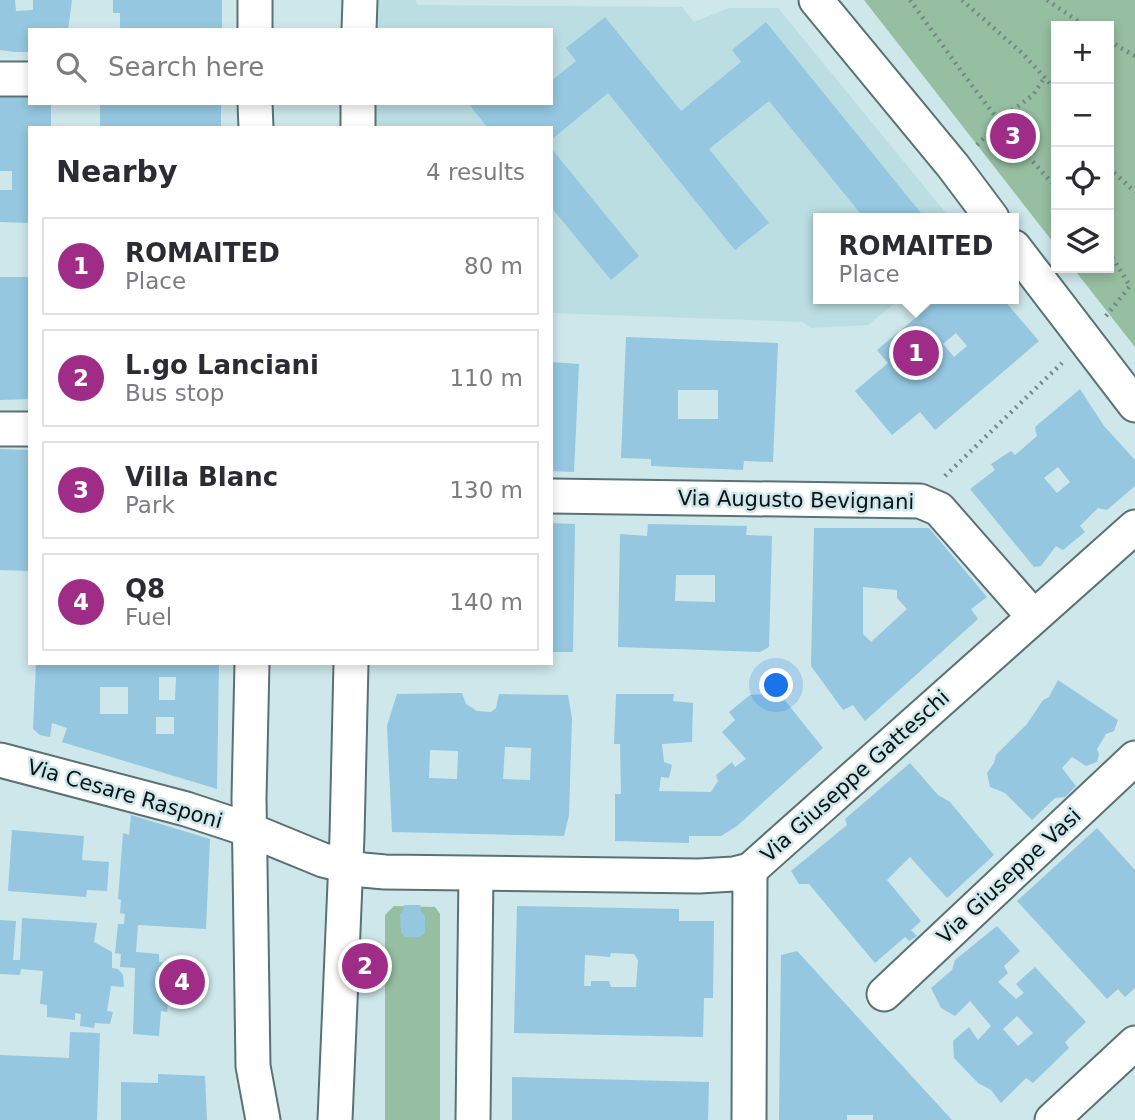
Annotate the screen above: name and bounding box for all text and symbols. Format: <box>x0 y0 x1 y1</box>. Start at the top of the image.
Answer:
map controls <box>1051 21 1114 273</box>
button: + <box>1051 21 1114 84</box>
search box <box>28 28 553 105</box>
icon: search <box>52 48 90 86</box>
text: Search here <box>108 52 264 82</box>
button: − <box>1051 84 1114 147</box>
pin: 3 <box>990 110 1036 162</box>
button: locate <box>1051 147 1114 210</box>
text: Nearby <box>56 154 178 189</box>
text: 4 results <box>426 159 525 185</box>
button: layers <box>1051 210 1114 273</box>
popup <box>813 213 1019 304</box>
text: ROMAITED <box>839 231 993 261</box>
text: ROMAITED <box>125 238 280 268</box>
text: 1 <box>73 253 89 279</box>
text: 80 m <box>464 253 523 279</box>
text: Place <box>839 261 900 287</box>
text: Place <box>125 268 186 294</box>
pin: 1 <box>893 327 939 379</box>
text: L.go Lanciani <box>125 350 319 380</box>
text: 2 <box>73 365 89 391</box>
text: 110 m <box>449 365 523 391</box>
text: Bus stop <box>125 380 224 406</box>
text: Villa Blanc <box>125 462 278 492</box>
text: 3 <box>73 477 89 503</box>
text: 130 m <box>449 477 523 503</box>
street label: Via Augusto Bevignani <box>678 486 914 514</box>
text: Park <box>125 492 175 518</box>
text: Q8 <box>125 574 165 604</box>
text: 4 <box>73 589 89 615</box>
text: 140 m <box>449 589 523 615</box>
text: Fuel <box>125 604 172 630</box>
your location <box>759 668 793 702</box>
street label: Via Giuseppe Gatteschi <box>756 685 954 867</box>
street label: Via Cesare Rasponi <box>25 755 225 833</box>
street label: Via Giuseppe Vasi <box>932 803 1086 949</box>
pin: 2 <box>342 940 388 992</box>
pin: 4 <box>159 956 205 1008</box>

